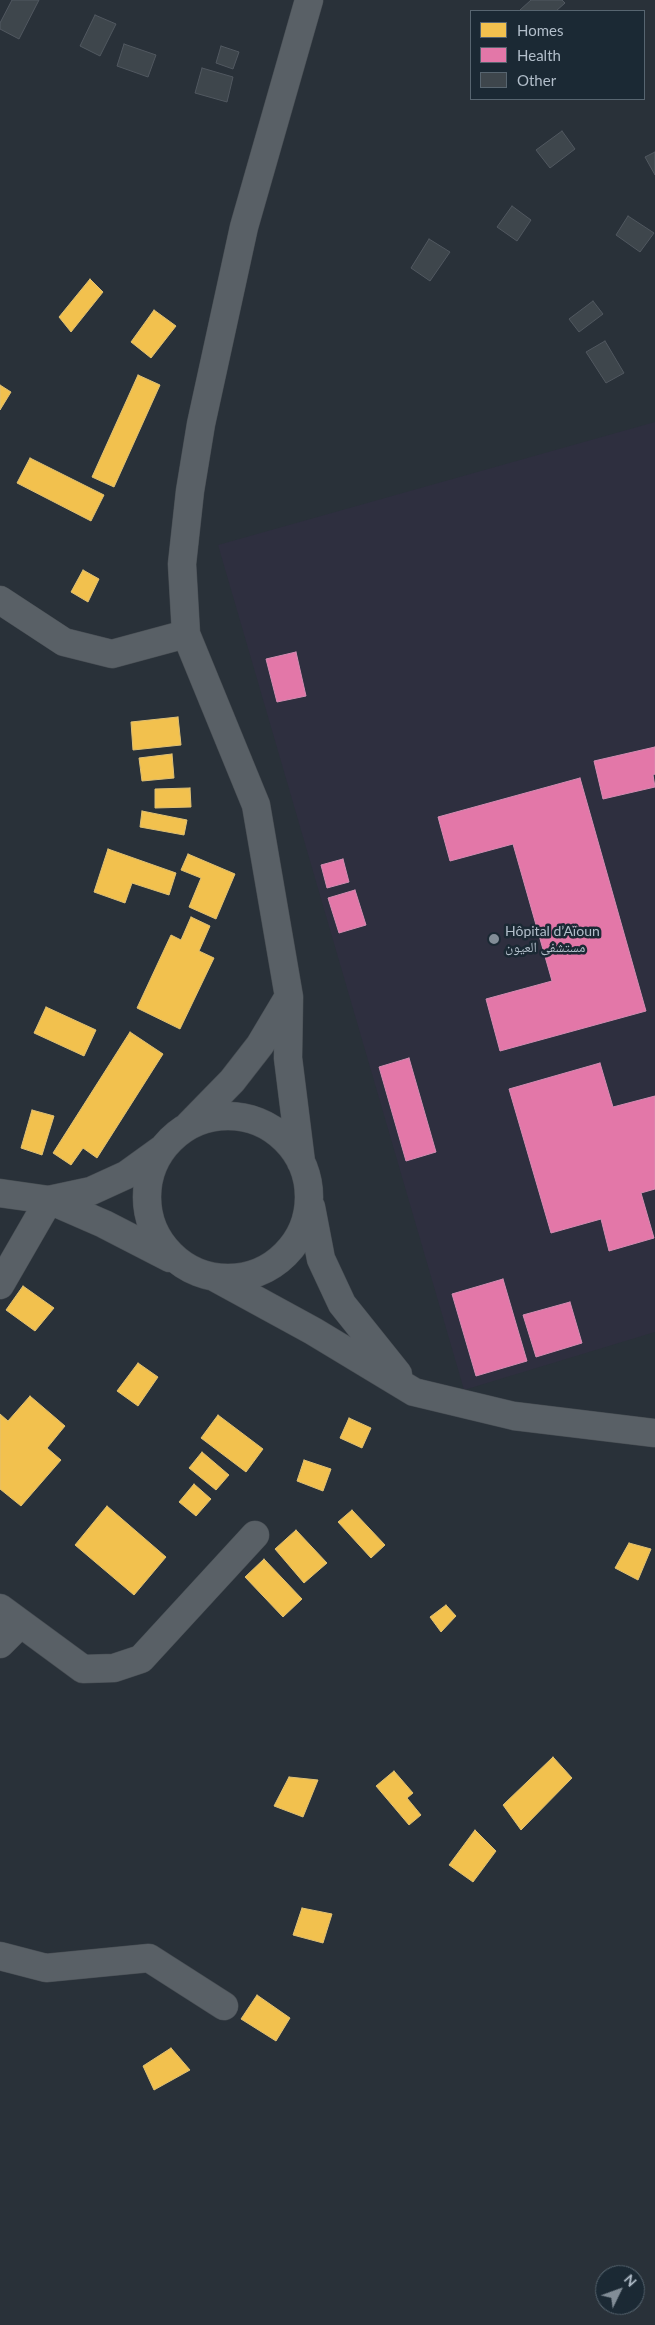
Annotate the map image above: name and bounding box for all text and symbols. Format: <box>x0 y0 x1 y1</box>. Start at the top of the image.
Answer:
legend <box>470 10 645 100</box>
text: Homes <box>517 21 563 39</box>
text: Health <box>517 46 561 64</box>
text: Other <box>517 71 556 89</box>
place label: Hôpital d’Aïoun مستشفى العيون <box>505 923 600 956</box>
marker: Hôpital d’Aïoun مستشفى العيون <box>487 932 501 946</box>
north arrow <box>595 2265 645 2315</box>
text: N <box>621 2271 641 2290</box>

